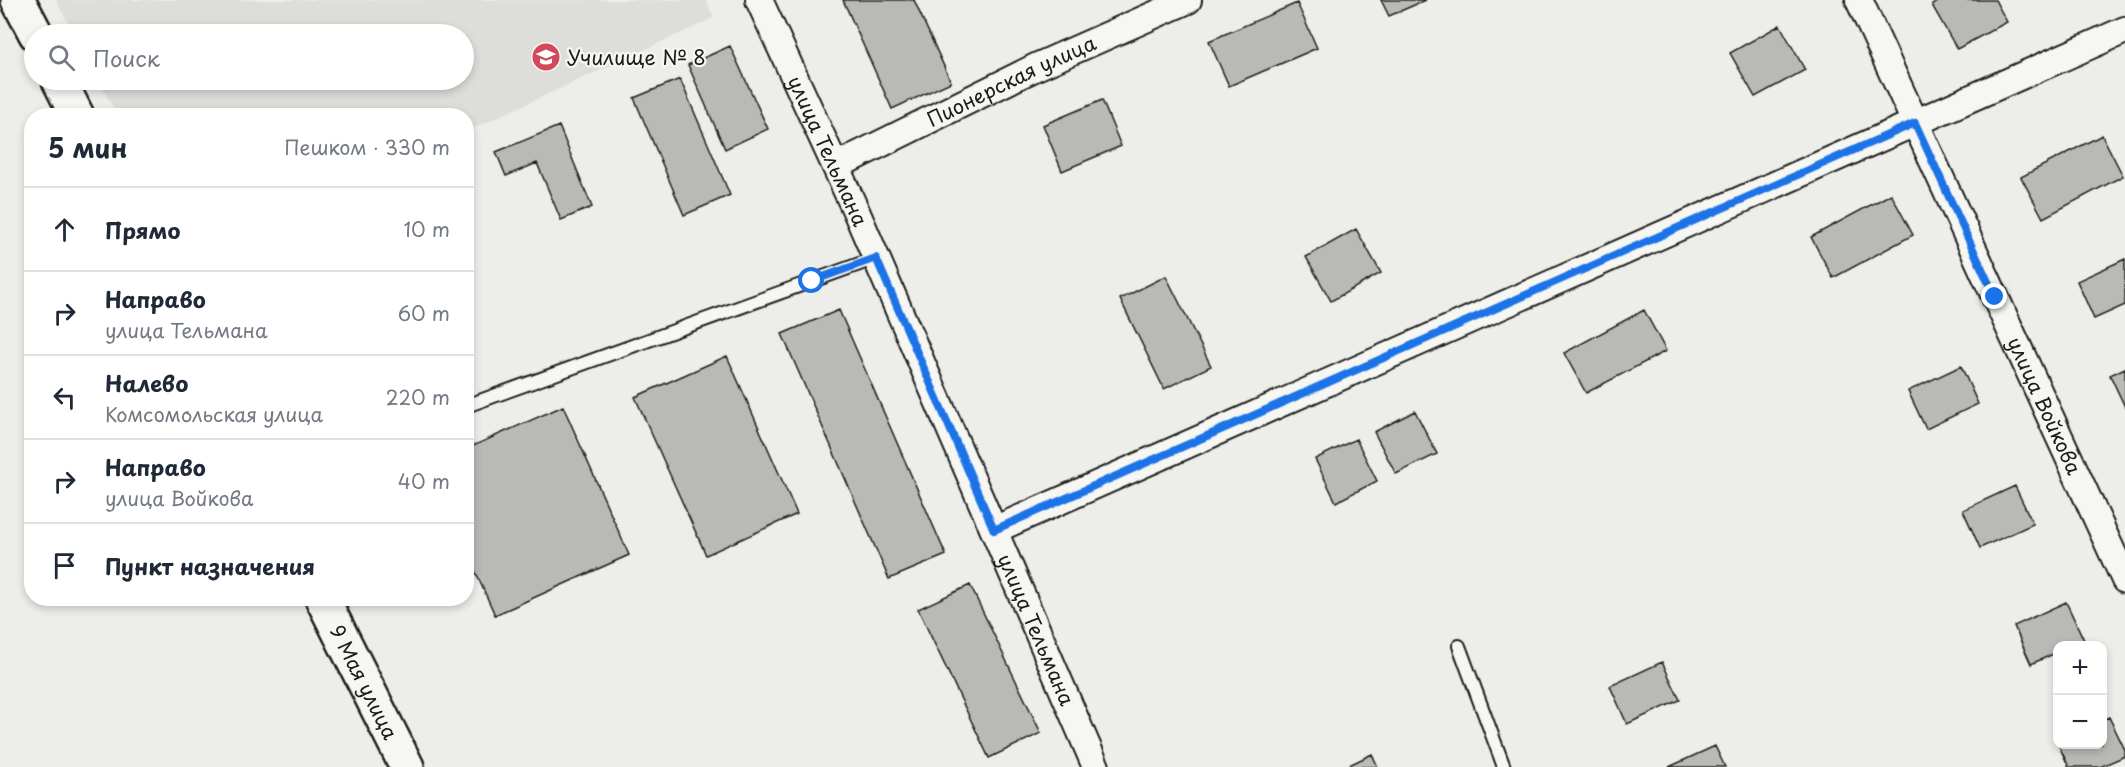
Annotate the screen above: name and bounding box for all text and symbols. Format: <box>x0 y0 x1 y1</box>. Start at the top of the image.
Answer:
search box <box>24 24 474 90</box>
street label: Пионерская улица <box>922 27 1101 134</box>
icon: search <box>45 41 78 74</box>
text: Поиск <box>93 41 160 74</box>
school or university icon: Училище № 8 <box>530 41 562 73</box>
place label: Училище № 8 <box>567 42 706 72</box>
street label: улица Тельмана <box>781 71 876 231</box>
text: 5 мин <box>48 128 127 167</box>
text: Пешком · 330 m <box>284 132 450 162</box>
icon: ahead <box>48 213 81 246</box>
text: Прямо <box>105 213 180 246</box>
text: 10 m <box>403 214 450 244</box>
route start <box>798 267 824 293</box>
text: Направо <box>105 282 206 315</box>
route end <box>1981 283 2007 309</box>
icon: right <box>48 297 81 330</box>
text: 60 m <box>398 298 450 328</box>
text: улица Тельмана <box>105 315 268 345</box>
street label: улица Войкова <box>2000 332 2090 480</box>
text: Налево <box>105 366 188 399</box>
icon: left <box>48 381 81 414</box>
text: 220 m <box>386 382 450 412</box>
text: Комсомольская улица <box>105 399 323 429</box>
text: Направо <box>105 450 206 483</box>
icon: right <box>48 465 81 498</box>
text: 40 m <box>398 466 450 496</box>
text: улица Войкова <box>105 483 253 513</box>
icon: arrive <box>48 549 81 582</box>
text: Пункт назначения <box>105 549 315 582</box>
street label: улица Тельмана <box>991 549 1083 710</box>
street label: 9 Мая улица <box>323 619 406 745</box>
map controls <box>2053 641 2107 749</box>
button: + <box>2053 641 2107 695</box>
button: − <box>2053 695 2107 749</box>

